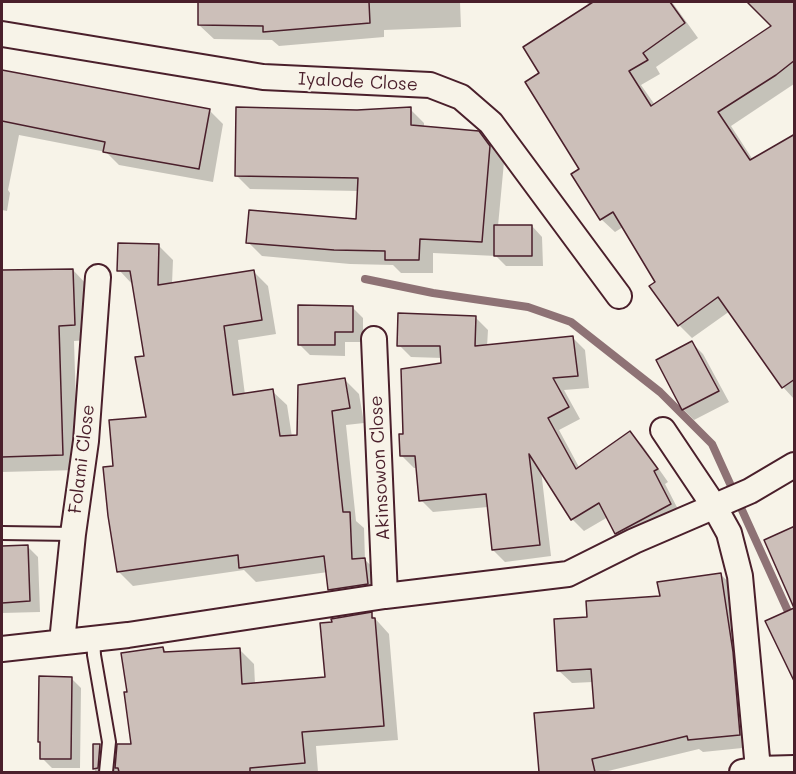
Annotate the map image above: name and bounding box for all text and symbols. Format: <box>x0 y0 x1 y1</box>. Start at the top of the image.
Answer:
street label: Iyalode Close <box>298 68 418 96</box>
street label: Akinsowon Close <box>365 395 395 541</box>
street label: Folami Close <box>65 403 99 515</box>

